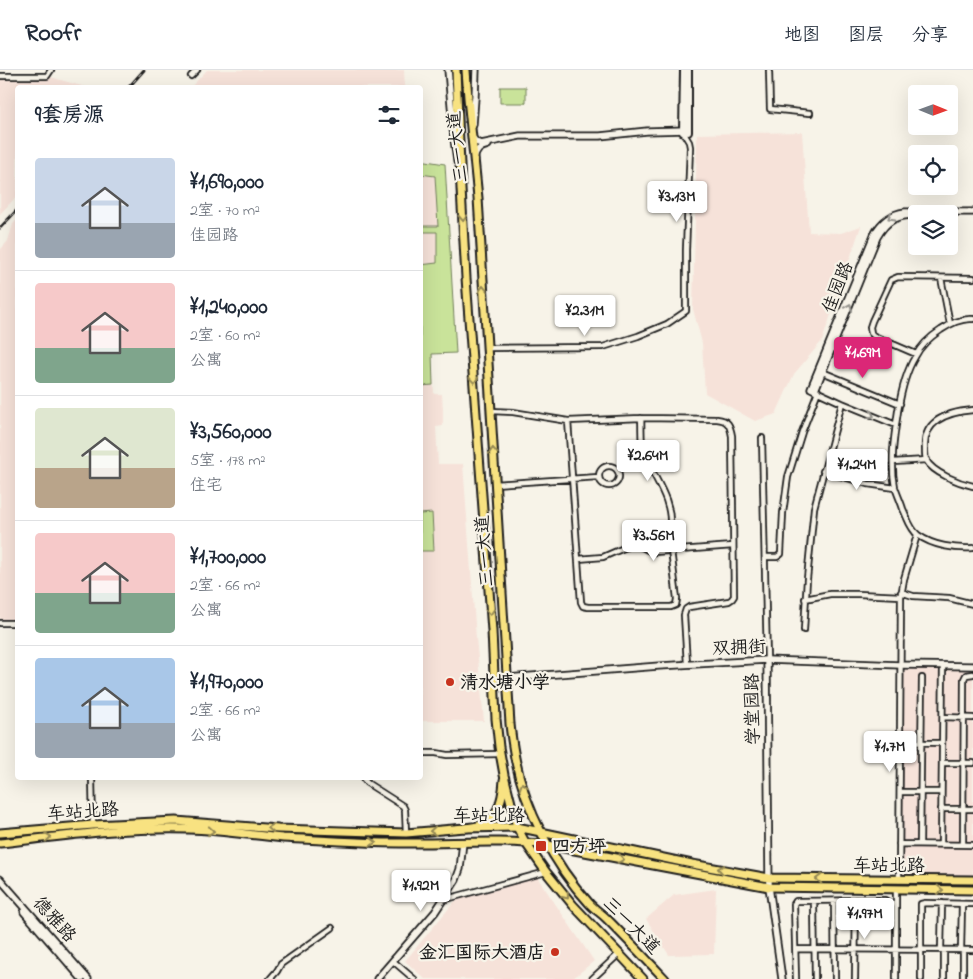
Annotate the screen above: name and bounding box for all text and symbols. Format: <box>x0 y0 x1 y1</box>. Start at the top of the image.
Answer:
text: Roofr <box>25 17 81 52</box>
text: 地图 <box>784 23 820 49</box>
text: 图层 <box>848 23 884 49</box>
text: 分享 <box>912 23 948 49</box>
north arrow <box>908 85 958 135</box>
map controls <box>908 85 958 255</box>
text: 9套房源 <box>35 101 104 131</box>
icon: filters <box>375 101 403 129</box>
street label: 三一大道 <box>442 110 476 184</box>
button: locate <box>908 145 958 195</box>
text: ¥1,690,000 <box>190 168 264 198</box>
icon: home <box>75 178 135 238</box>
pin: ¥3.13M <box>636 180 718 223</box>
text: ¥3.13M <box>658 185 696 209</box>
text: 2室 · 70 m² <box>190 199 260 223</box>
button: layers <box>908 205 958 255</box>
one-way arrow <box>887 211 896 221</box>
one-way arrow <box>457 214 468 222</box>
text: 佳园路 <box>190 224 238 248</box>
street label: 佳园路 <box>817 258 861 318</box>
one-way arrow <box>478 285 489 293</box>
text: ¥1,240,000 <box>190 293 267 323</box>
pin: ¥2.31M <box>544 294 626 337</box>
text: ¥2.31M <box>566 299 604 323</box>
icon: home <box>75 303 135 363</box>
one-way arrow <box>843 303 854 312</box>
text: 2室 · 60 m² <box>190 324 260 348</box>
pin: ¥1.69M <box>822 336 904 379</box>
text: ¥1.69M <box>845 341 881 365</box>
text: 公寓 <box>190 349 222 373</box>
one-way arrow <box>468 376 479 384</box>
one-way arrow <box>867 409 875 419</box>
text: ¥3,560,000 <box>190 418 272 448</box>
icon: home <box>75 428 135 488</box>
pin: ¥2.64M <box>607 440 689 482</box>
text: ¥2.64M <box>628 444 668 468</box>
one-way arrow <box>488 447 499 455</box>
pin: ¥1.24M <box>816 448 898 491</box>
text: 5室 · 178 m² <box>190 449 265 473</box>
text: ¥1.24M <box>838 453 876 477</box>
text: 住宅 <box>190 474 222 498</box>
street label: 三一大道 <box>471 514 501 588</box>
pin: ¥3.56M <box>613 520 695 562</box>
text: ¥3.56M <box>633 524 675 548</box>
text: ¥1,700,000 <box>190 543 266 573</box>
icon: home <box>75 553 135 613</box>
text: 2室 · 66 m² <box>190 574 261 598</box>
text: 公寓 <box>190 599 222 623</box>
one-way arrow <box>485 608 496 616</box>
street label: 双拥街 <box>712 635 767 663</box>
text: ¥1,970,000 <box>190 668 263 698</box>
place label: 清水塘小学 <box>460 671 550 697</box>
street label: 学堂园路 <box>740 673 768 745</box>
marker: 清水塘小学 <box>444 676 456 688</box>
icon: home <box>75 678 135 738</box>
text: 2室 · 66 m² <box>190 699 261 723</box>
text: 公寓 <box>190 724 222 748</box>
pin: ¥1.7M <box>855 730 925 773</box>
text: ¥1.7M <box>875 735 905 759</box>
one-way arrow <box>518 783 528 791</box>
street label: 车站北路 <box>46 798 120 828</box>
street label: 车站北路 <box>453 804 525 830</box>
one-way arrow <box>267 823 275 834</box>
one-way arrow <box>207 825 215 836</box>
one-way arrow <box>429 825 437 836</box>
one-way arrow <box>45 832 53 843</box>
place label: 四方坪 <box>552 835 607 861</box>
one-way arrow <box>369 837 377 847</box>
marker: 四方坪 <box>534 839 548 853</box>
one-way arrow <box>617 853 625 863</box>
street label: 车站北路 <box>853 854 925 880</box>
one-way arrow <box>717 865 726 875</box>
pin: ¥1.92M <box>380 870 462 912</box>
text: ¥1.92M <box>402 874 440 898</box>
one-way arrow <box>815 874 823 884</box>
one-way arrow <box>937 885 945 895</box>
one-way arrow <box>560 891 569 900</box>
street label: 德雅路 <box>26 892 81 949</box>
street label: 三一大道 <box>596 892 665 961</box>
pin: ¥1.97M <box>824 898 906 940</box>
text: ¥1.97M <box>847 902 883 926</box>
place label: 金汇国际大酒店 <box>419 941 545 967</box>
marker: 金汇国际大酒店 <box>549 946 561 958</box>

